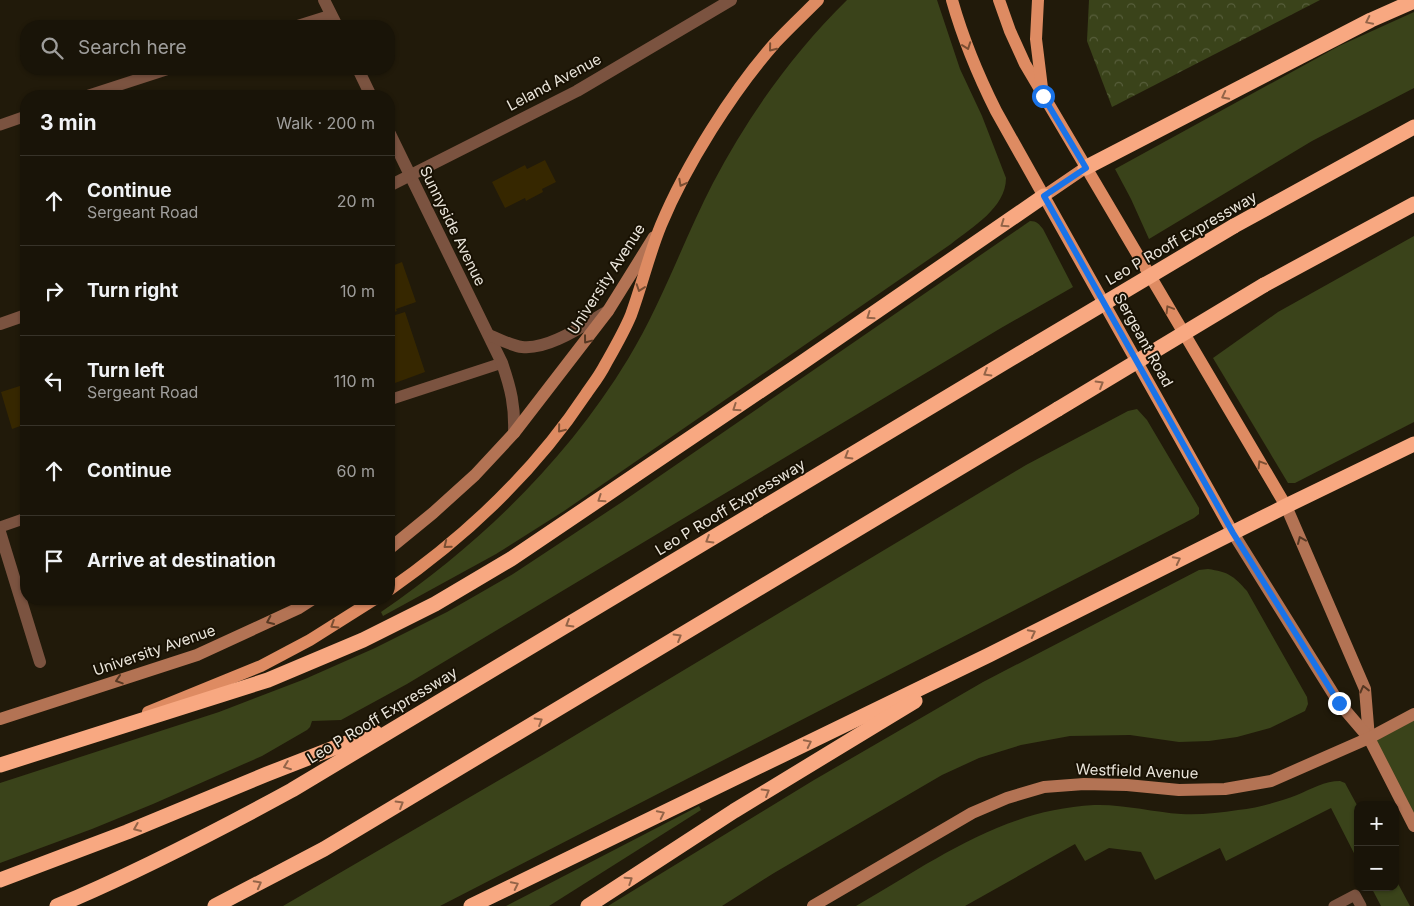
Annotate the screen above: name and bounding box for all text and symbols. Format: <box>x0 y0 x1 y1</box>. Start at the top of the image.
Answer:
one-way arrow <box>1366 15 1375 25</box>
search box <box>20 20 395 75</box>
icon: search <box>38 34 66 62</box>
text: Search here <box>78 36 187 59</box>
one-way arrow <box>769 42 777 51</box>
one-way arrow <box>961 42 971 50</box>
street label: Leland Avenue <box>504 49 604 115</box>
route start <box>1032 85 1055 108</box>
one-way arrow <box>1221 90 1230 100</box>
text: 3 min <box>40 110 96 135</box>
text: Walk · 200 m <box>276 113 375 133</box>
street label: Sunnyside Avenue <box>416 163 490 289</box>
one-way arrow <box>678 178 688 187</box>
text: Continue <box>87 179 172 202</box>
icon: ahead <box>40 187 68 215</box>
street label: Leo P Rooff Expressway <box>1102 187 1261 289</box>
text: 20 m <box>337 191 375 211</box>
text: Sergeant Road <box>87 202 198 222</box>
one-way arrow <box>1000 218 1009 227</box>
street label: University Avenue <box>563 220 649 338</box>
icon: right <box>40 277 68 305</box>
text: Turn right <box>87 279 178 302</box>
text: 10 m <box>340 281 375 301</box>
one-way arrow <box>635 283 645 292</box>
street label: Sergeant Road <box>1110 290 1178 390</box>
one-way arrow <box>1166 306 1176 315</box>
one-way arrow <box>866 310 876 319</box>
one-way arrow <box>584 334 592 343</box>
text: Turn left <box>87 359 165 382</box>
one-way arrow <box>984 366 993 376</box>
icon: left <box>40 367 68 395</box>
text: 110 m <box>333 371 375 391</box>
one-way arrow <box>1094 381 1103 391</box>
text: Sergeant Road <box>87 382 198 402</box>
one-way arrow <box>732 402 742 411</box>
one-way arrow <box>558 423 566 432</box>
one-way arrow <box>845 450 854 460</box>
street label: Leo P Rooff Expressway <box>652 454 809 559</box>
icon: ahead <box>40 457 68 485</box>
text: Continue <box>87 459 172 482</box>
text: 60 m <box>336 461 375 481</box>
one-way arrow <box>1258 461 1268 470</box>
one-way arrow <box>597 493 607 502</box>
one-way arrow <box>705 534 714 544</box>
one-way arrow <box>1296 536 1307 545</box>
one-way arrow <box>444 539 453 547</box>
icon: arrive <box>40 547 68 575</box>
text: Arrive at destination <box>87 549 276 572</box>
one-way arrow <box>1172 557 1181 567</box>
one-way arrow <box>266 615 275 626</box>
one-way arrow <box>566 617 575 627</box>
one-way arrow <box>331 619 340 629</box>
street label: University Avenue <box>90 620 218 680</box>
one-way arrow <box>1027 629 1036 639</box>
one-way arrow <box>673 633 682 643</box>
street label: Leo P Rooff Expressway <box>304 662 461 767</box>
one-way arrow <box>115 674 124 684</box>
one-way arrow <box>1359 685 1370 694</box>
route end <box>1328 692 1351 715</box>
one-way arrow <box>534 717 543 727</box>
one-way arrow <box>802 739 811 749</box>
street label: Westfield Avenue <box>1075 759 1199 783</box>
one-way arrow <box>283 760 291 770</box>
one-way arrow <box>760 789 769 799</box>
one-way arrow <box>394 800 403 810</box>
map controls <box>1354 801 1399 891</box>
button: + <box>1354 801 1399 846</box>
one-way arrow <box>656 810 665 820</box>
one-way arrow <box>133 822 142 833</box>
button: − <box>1354 846 1399 891</box>
one-way arrow <box>623 876 632 886</box>
one-way arrow <box>253 880 262 890</box>
one-way arrow <box>510 881 519 891</box>

